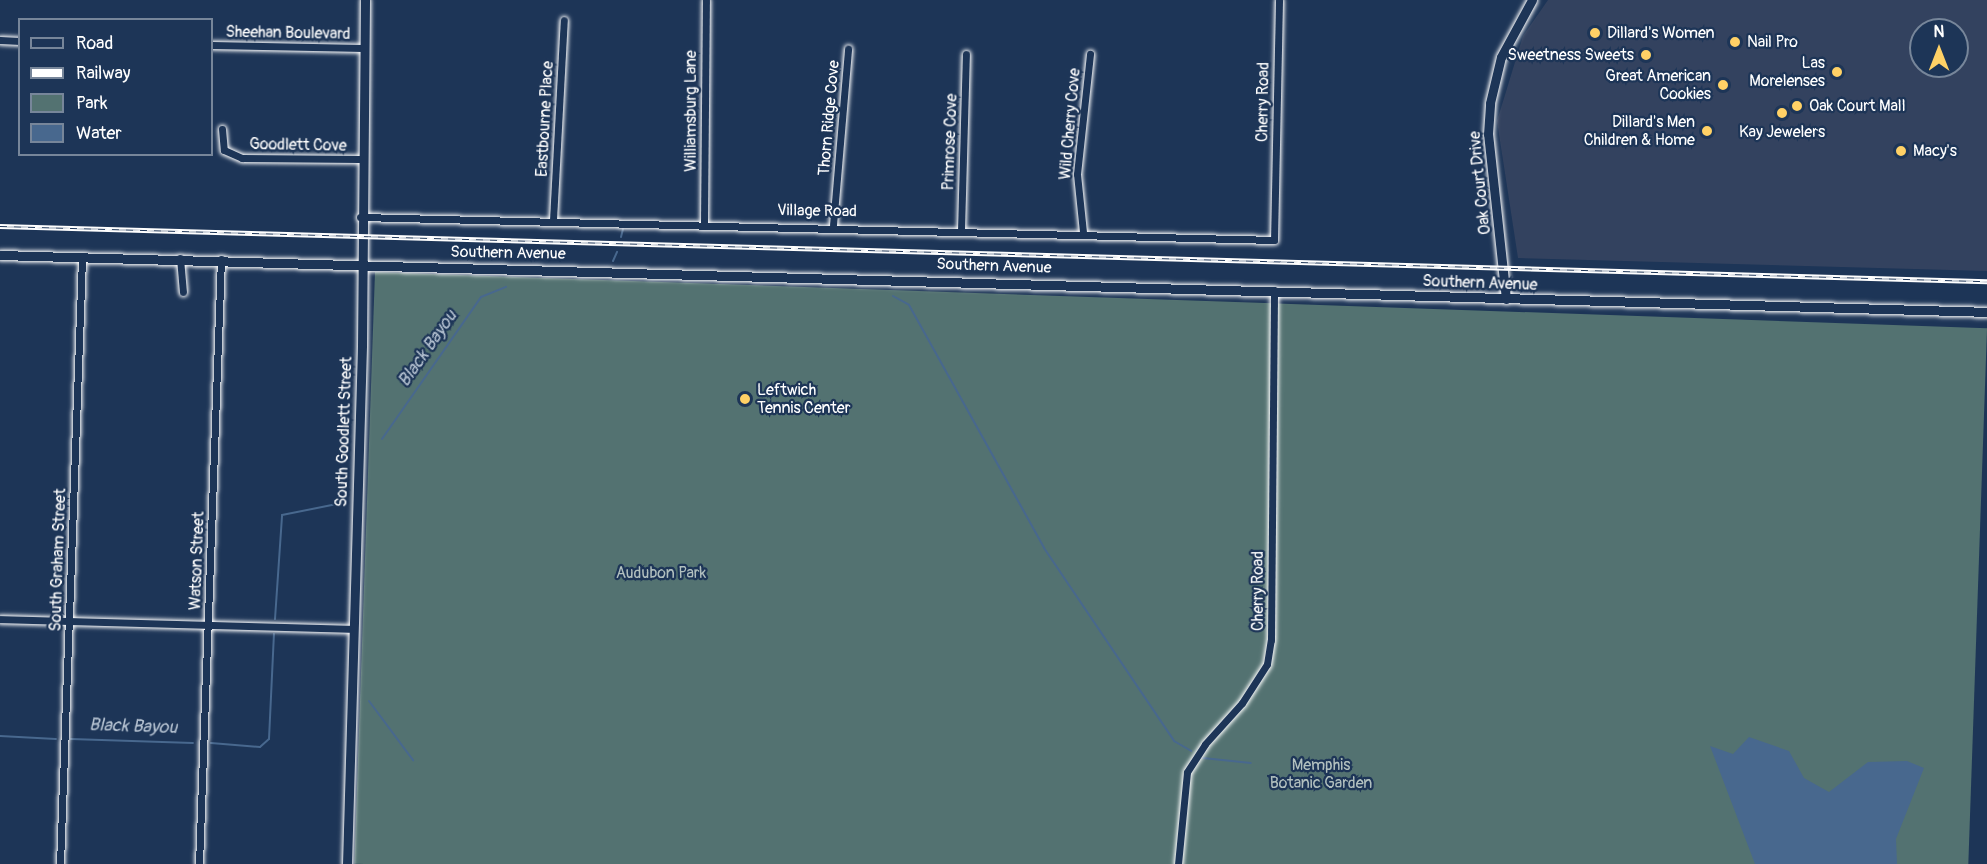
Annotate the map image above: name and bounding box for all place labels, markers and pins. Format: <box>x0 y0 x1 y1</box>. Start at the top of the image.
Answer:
place label: Dillard's Women <box>1607 23 1715 43</box>
marker: Dillard's Women <box>1588 26 1602 40</box>
place label: Nail Pro <box>1747 32 1798 52</box>
marker: Nail Pro <box>1728 35 1742 49</box>
place label: Sweetness Sweets <box>1507 45 1634 65</box>
marker: Sweetness Sweets <box>1639 48 1653 62</box>
place label: Las Morelenses <box>1749 53 1825 91</box>
marker: Las Morelenses <box>1830 65 1844 79</box>
place label: Great American Cookies <box>1605 66 1711 104</box>
marker: Great American Cookies <box>1716 78 1730 92</box>
place label: Oak Court Mall <box>1809 96 1905 116</box>
marker: Oak Court Mall <box>1790 99 1804 113</box>
marker: Kay Jewelers <box>1775 106 1789 120</box>
place label: Dillard's Men Children & Home <box>1584 112 1695 150</box>
place label: Kay Jewelers <box>1739 122 1825 142</box>
marker: Dillard's Men Children & Home <box>1700 124 1714 138</box>
place label: Macy's <box>1913 141 1957 161</box>
marker: Macy's <box>1894 144 1908 158</box>
place label: Leftwich Tennis Center <box>757 380 850 418</box>
marker: Leftwich Tennis Center <box>738 392 752 406</box>

